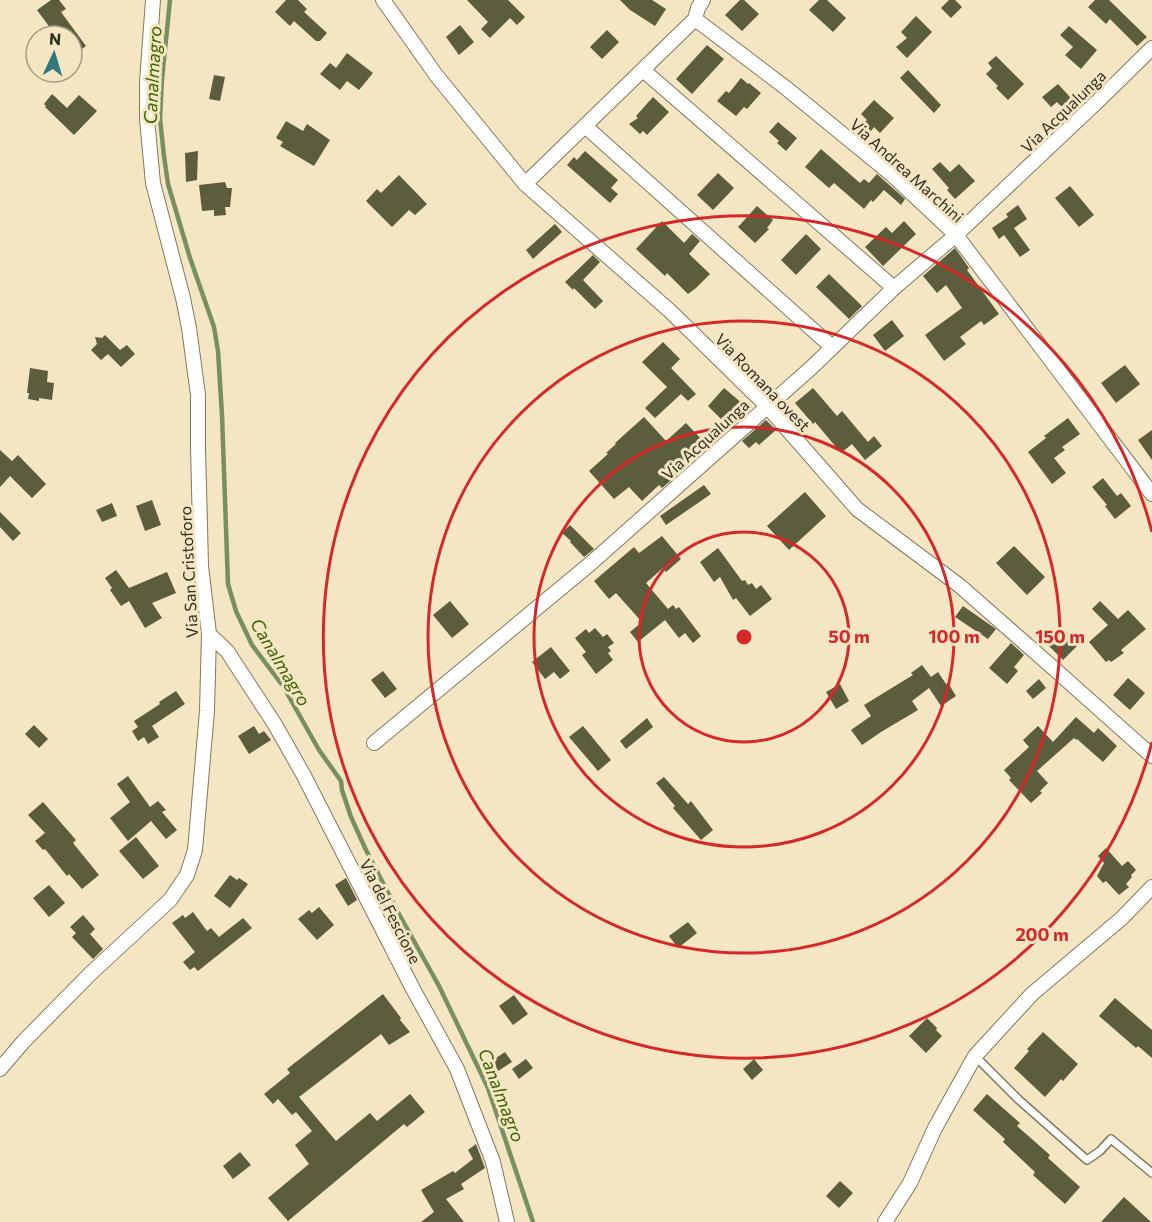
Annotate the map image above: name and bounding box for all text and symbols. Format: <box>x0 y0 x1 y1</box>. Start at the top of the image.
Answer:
north arrow <box>24 24 84 84</box>
water label: Canalmagro <box>138 25 166 125</box>
text: N <box>48 29 62 48</box>
street label: Via Acqualunga <box>1017 66 1109 156</box>
street label: Via Andrea Marchini <box>846 114 968 226</box>
street label: Via Romana ovest <box>711 329 815 435</box>
street label: Via Acqualunga <box>657 395 753 483</box>
street label: Via San Cristoforo <box>175 505 201 639</box>
water label: Canalmagro <box>246 614 316 710</box>
text: 50 m <box>828 625 870 647</box>
text: 100 m <box>928 625 980 647</box>
text: 150 m <box>1035 625 1085 647</box>
centre of rings <box>734 627 754 647</box>
street label: Via del Fescione <box>356 855 426 967</box>
text: 200 m <box>1015 923 1069 945</box>
water label: Canalmagro <box>474 1045 530 1145</box>

